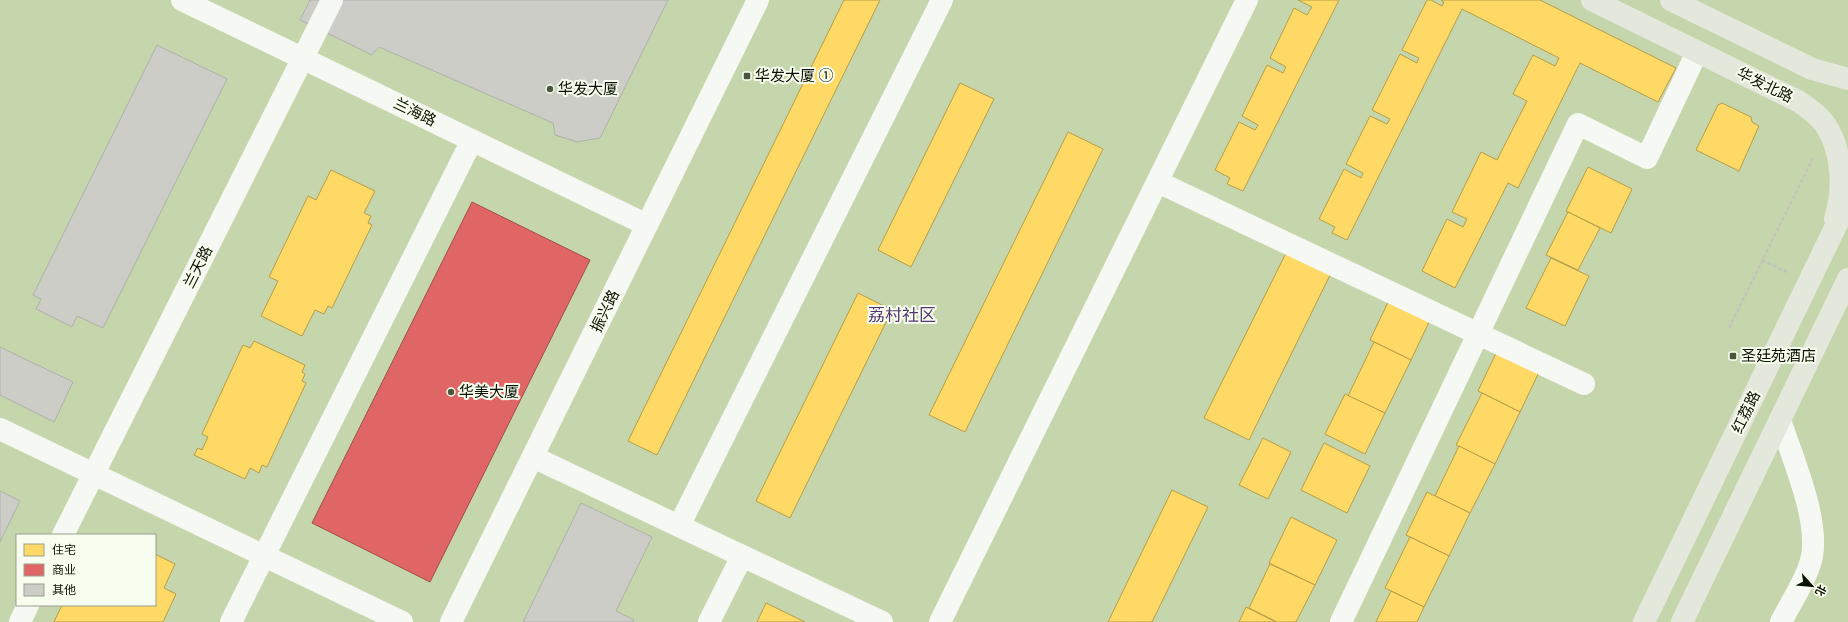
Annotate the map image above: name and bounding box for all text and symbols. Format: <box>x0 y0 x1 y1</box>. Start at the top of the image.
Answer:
street label: 华发北路 <box>1734 64 1796 106</box>
place label: 华发大厦 ① <box>755 67 833 85</box>
marker: 华发大厦 ① <box>742 71 752 81</box>
place label: 华发大厦 <box>558 80 618 98</box>
marker: 华发大厦 <box>545 84 555 94</box>
street label: 兰海路 <box>391 94 439 130</box>
street label: 兰天路 <box>180 243 216 291</box>
street label: 振兴路 <box>587 287 623 335</box>
district label: 荔村社区 <box>868 305 936 325</box>
place label: 圣廷苑酒店 <box>1741 347 1816 365</box>
marker: 圣廷苑酒店 <box>1728 351 1738 361</box>
place label: 华美大厦 <box>459 383 519 401</box>
marker: 华美大厦 <box>446 387 456 397</box>
street label: 红荔路 <box>1728 388 1764 436</box>
legend <box>16 534 156 606</box>
text: 住宅 <box>52 543 76 557</box>
text: 商业 <box>52 563 76 577</box>
north arrow <box>1792 566 1832 606</box>
text: 北 <box>1812 582 1829 598</box>
text: 其他 <box>52 583 76 597</box>

